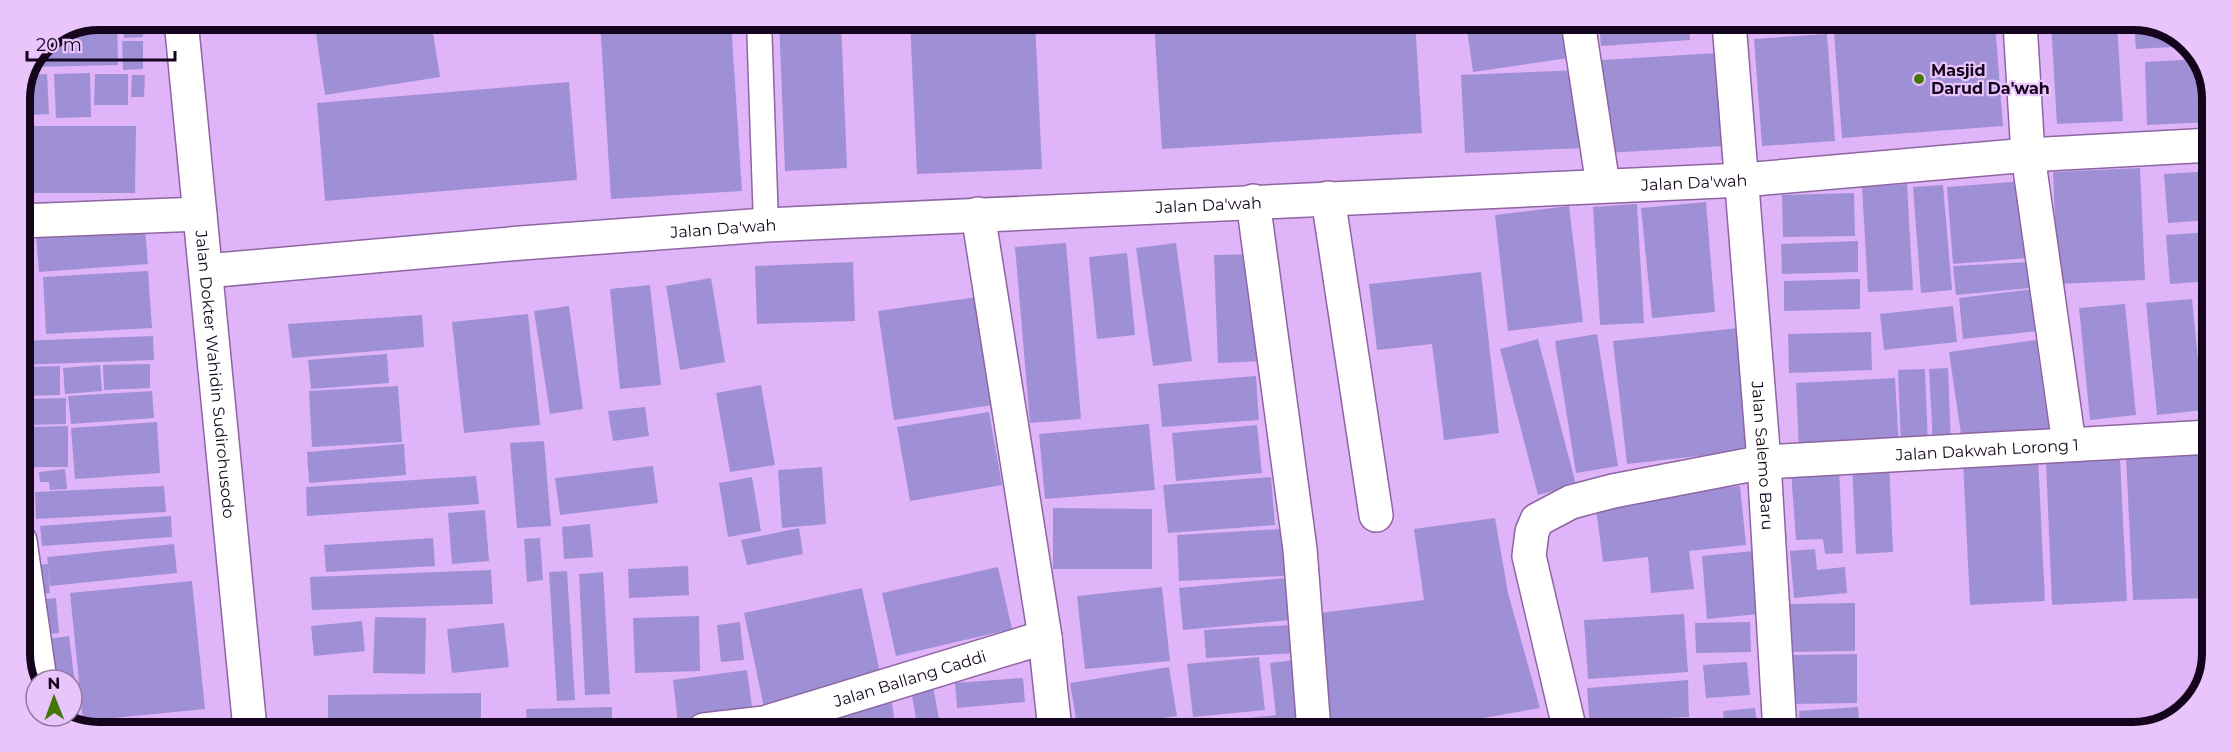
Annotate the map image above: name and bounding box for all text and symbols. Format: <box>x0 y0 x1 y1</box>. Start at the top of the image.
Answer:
scale bar <box>27 24 176 62</box>
text: 20 m <box>36 34 82 56</box>
place label: Masjid Darud Da'wah <box>1931 61 2050 98</box>
marker: Masjid Darud Da'wah <box>1912 72 1926 86</box>
street label: Jalan Da'wah <box>1640 171 1748 195</box>
street label: Jalan Da'wah <box>1154 193 1262 217</box>
street label: Jalan Da'wah <box>669 216 777 242</box>
street label: Jalan Dokter Wahidin Sudirohusodo <box>191 228 238 519</box>
street label: Jalan Salemo Baru <box>1748 379 1777 531</box>
street label: Jalan Dakwah Lorong 1 <box>1894 435 2079 465</box>
street label: Jalan Ballang Caddi <box>830 647 989 711</box>
north arrow <box>24 668 84 728</box>
text: N <box>47 674 60 693</box>

